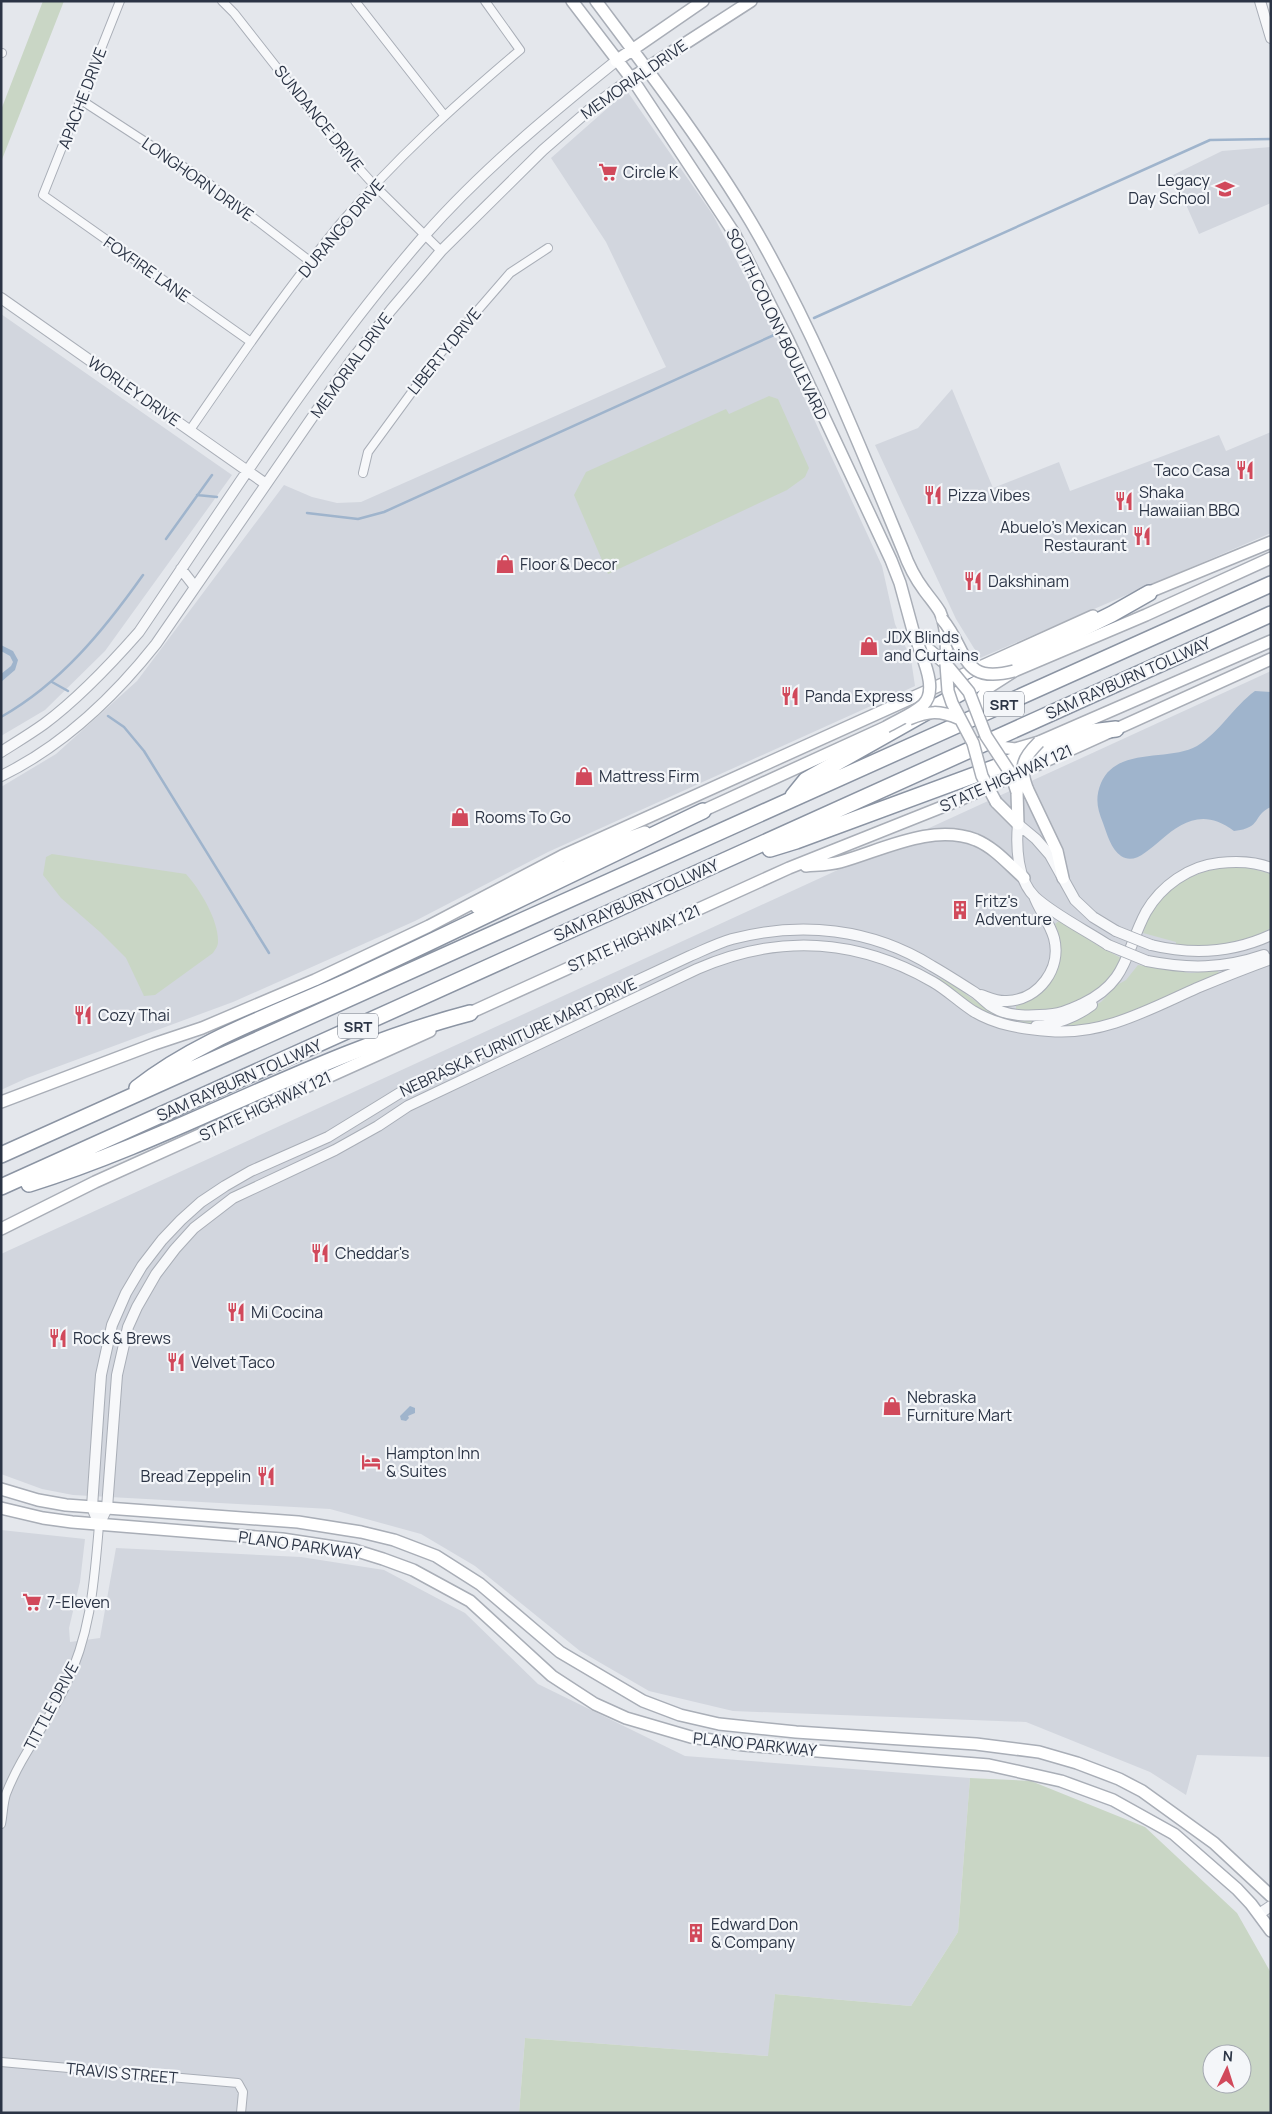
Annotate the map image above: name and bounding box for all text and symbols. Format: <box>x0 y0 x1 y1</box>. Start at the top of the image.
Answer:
street label: MEMORIAL DRIVE <box>576 34 692 124</box>
street label: APACHE DRIVE <box>53 44 111 152</box>
street label: SUNDANCE DRIVE <box>269 60 369 176</box>
street label: LONGHORN DRIVE <box>138 132 258 226</box>
supermarket icon: Circle K <box>597 161 619 183</box>
place label: Circle K <box>623 161 679 183</box>
place label: Legacy Day School <box>1128 169 1211 209</box>
street label: DURANGO DRIVE <box>293 174 389 282</box>
school or university icon: Legacy Day School <box>1214 178 1236 200</box>
street label: SOUTH COLONY BOULEVARD <box>721 225 833 424</box>
street label: FOXFIRE LANE <box>99 231 195 307</box>
street label: LIBERTY DRIVE <box>402 303 486 399</box>
street label: MEMORIAL DRIVE <box>305 308 397 422</box>
street label: WORLEY DRIVE <box>83 351 185 431</box>
place label: Taco Casa <box>1154 459 1230 481</box>
restaurant icon: Taco Casa <box>1234 459 1256 481</box>
place label: Shaka Hawaiian BBQ <box>1139 481 1240 521</box>
restaurant icon: Pizza Vibes <box>922 484 944 506</box>
place label: Pizza Vibes <box>948 484 1030 506</box>
restaurant icon: Shaka Hawaiian BBQ <box>1113 490 1135 512</box>
place label: Abuelo's Mexican Restaurant <box>1000 516 1127 556</box>
restaurant icon: Abuelo's Mexican Restaurant <box>1131 525 1153 547</box>
shop icon: Floor & Decor <box>494 553 516 575</box>
place label: Floor & Decor <box>520 553 617 575</box>
restaurant icon: Dakshinam <box>962 570 984 592</box>
place label: Dakshinam <box>988 570 1069 592</box>
place label: JDX Blinds and Curtains <box>884 626 979 666</box>
street label: SAM RAYBURN TOLLWAY <box>1042 632 1214 724</box>
shop icon: JDX Blinds and Curtains <box>858 635 880 657</box>
restaurant icon: Panda Express <box>779 685 801 707</box>
place label: Panda Express <box>805 685 913 707</box>
road number: SRT <box>984 692 1024 716</box>
street label: STATE HIGHWAY 121 <box>936 739 1076 817</box>
shop icon: Mattress Firm <box>573 765 595 787</box>
place label: Mattress Firm <box>599 765 699 787</box>
shop icon: Rooms To Go <box>449 806 471 828</box>
place label: Rooms To Go <box>475 806 571 828</box>
street label: SAM RAYBURN TOLLWAY <box>550 854 722 946</box>
place label: Fritz's Adventure <box>975 890 1052 930</box>
street label: STATE HIGHWAY 121 <box>564 899 704 977</box>
building icon: Fritz's Adventure <box>949 899 971 921</box>
street label: NEBRASKA FURNITURE MART DRIVE <box>396 972 640 1102</box>
restaurant icon: Cozy Thai <box>72 1004 94 1026</box>
place label: Cozy Thai <box>98 1004 170 1026</box>
road number: SRT <box>338 1014 378 1038</box>
street label: SAM RAYBURN TOLLWAY <box>153 1034 325 1126</box>
street label: STATE HIGHWAY 121 <box>195 1066 335 1146</box>
restaurant icon: Cheddar's <box>309 1242 331 1264</box>
place label: Cheddar's <box>335 1242 409 1264</box>
restaurant icon: Mi Cocina <box>225 1301 247 1323</box>
place label: Mi Cocina <box>251 1301 323 1323</box>
restaurant icon: Rock & Brews <box>47 1327 69 1349</box>
place label: Rock & Brews <box>73 1327 171 1349</box>
restaurant icon: Velvet Taco <box>165 1351 187 1373</box>
place label: Velvet Taco <box>191 1351 275 1373</box>
place label: Nebraska Furniture Mart <box>907 1386 1012 1426</box>
shop icon: Nebraska Furniture Mart <box>881 1395 903 1417</box>
place label: Hampton Inn & Suites <box>386 1442 480 1482</box>
hotel icon: Hampton Inn & Suites <box>360 1451 382 1473</box>
place label: Bread Zeppelin <box>141 1465 251 1487</box>
restaurant icon: Bread Zeppelin <box>255 1465 277 1487</box>
street label: PLANO PARKWAY <box>237 1525 363 1565</box>
supermarket icon: 7-Eleven <box>21 1591 43 1613</box>
place label: 7-Eleven <box>47 1591 110 1613</box>
street label: TITTLE DRIVE <box>18 1658 84 1754</box>
street label: PLANO PARKWAY <box>692 1727 818 1761</box>
place label: Edward Don & Company <box>711 1913 798 1953</box>
building icon: Edward Don & Company <box>685 1922 707 1944</box>
north arrow <box>1202 2044 1252 2094</box>
text: N <box>1222 2046 1234 2065</box>
street label: TRAVIS STREET <box>65 2057 179 2089</box>

